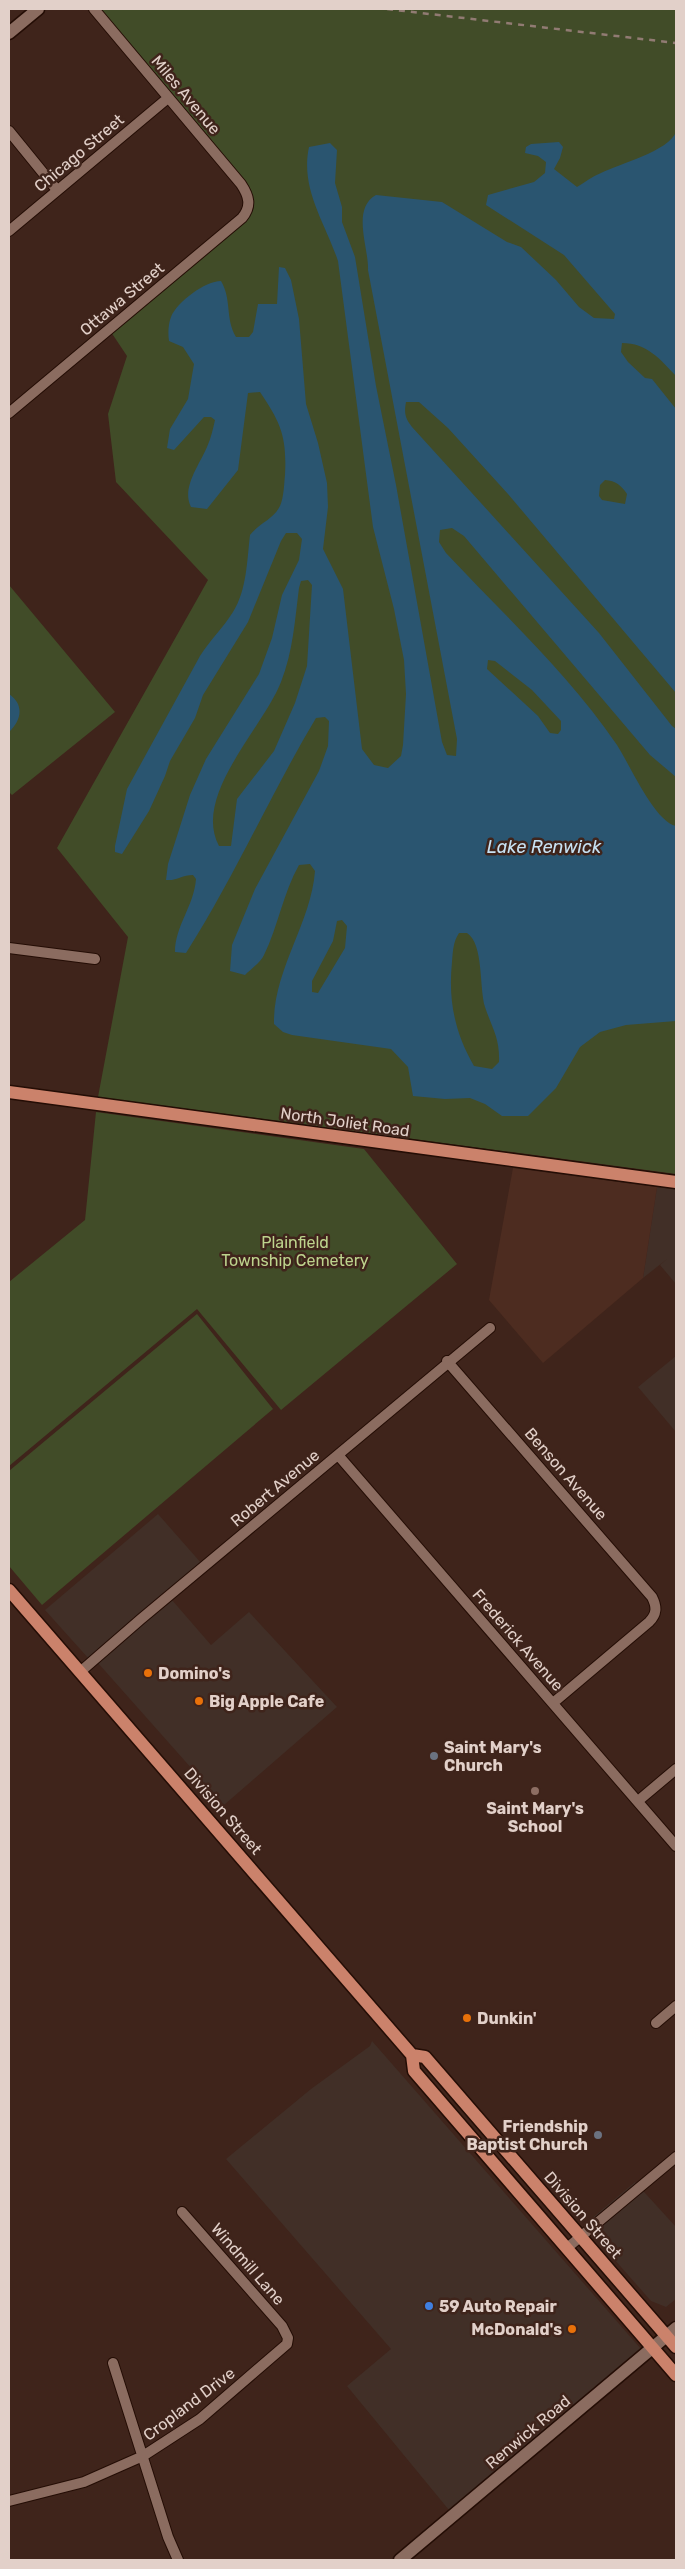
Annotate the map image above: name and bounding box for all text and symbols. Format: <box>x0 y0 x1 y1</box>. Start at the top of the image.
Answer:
street label: Miles Avenue <box>148 52 225 138</box>
street label: Chicago Street <box>30 110 128 196</box>
street label: Ottawa Street <box>76 258 168 340</box>
water label: Lake Renwick <box>487 836 602 858</box>
street label: North Joliet Road <box>279 1104 411 1140</box>
park label: Plainfield Township Cemetery <box>221 1233 369 1270</box>
street label: Benson Avenue <box>521 1424 611 1524</box>
street label: Robert Avenue <box>227 1445 323 1531</box>
street label: Frederick Avenue <box>469 1585 567 1695</box>
place label: Domino's <box>158 1664 231 1683</box>
marker: Domino's <box>142 1667 154 1679</box>
place label: Big Apple Cafe <box>209 1692 324 1711</box>
marker: Big Apple Cafe <box>193 1695 205 1707</box>
place label: Saint Mary's Church <box>444 1738 542 1775</box>
marker: Saint Mary's Church <box>428 1750 440 1762</box>
street label: Division Street <box>180 1764 266 1858</box>
marker: Saint Mary's School <box>529 1785 541 1797</box>
place label: Saint Mary's School <box>486 1799 584 1836</box>
place label: Dunkin' <box>477 2009 537 2028</box>
marker: Dunkin' <box>461 2012 473 2024</box>
place label: Friendship Baptist Church <box>467 2117 588 2154</box>
marker: Friendship Baptist Church <box>592 2129 604 2141</box>
street label: Division Street <box>540 2168 626 2262</box>
street label: Windmill Lane <box>207 2219 289 2309</box>
place label: 59 Auto Repair <box>439 2297 557 2316</box>
marker: 59 Auto Repair <box>423 2300 435 2312</box>
place label: McDonald's <box>471 2320 562 2339</box>
marker: McDonald's <box>566 2323 578 2335</box>
street label: Cropland Drive <box>139 2363 239 2445</box>
street label: Renwick Road <box>482 2391 574 2473</box>

